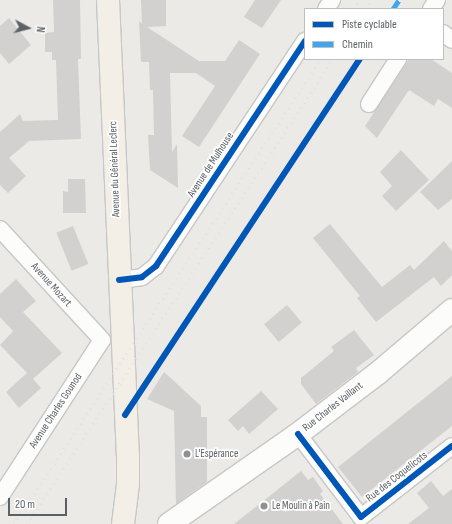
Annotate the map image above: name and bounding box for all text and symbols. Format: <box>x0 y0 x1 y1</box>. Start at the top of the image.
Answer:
north arrow <box>8 8 48 48</box>
legend <box>304 8 444 60</box>
text: Piste cyclable <box>342 17 397 32</box>
text: N <box>34 26 47 33</box>
text: Chemin <box>342 37 373 52</box>
street label: Avenue du Général Leclerc <box>107 121 123 217</box>
street label: Avenue de Mulhouse <box>185 130 237 200</box>
street label: Avenue Mozart <box>28 260 74 310</box>
street label: Avenue Charles Gounod <box>27 371 85 451</box>
street label: Rue Charles Vaillant <box>300 379 366 435</box>
place label: L'Espérance <box>195 447 238 461</box>
marker: L'Espérance <box>182 449 192 459</box>
street label: Rue des Coquelicots <box>364 449 430 505</box>
scale bar <box>10 490 69 516</box>
text: 20 m <box>15 497 35 512</box>
place label: Le Moulin à Pain <box>272 499 330 513</box>
marker: Le Moulin à Pain <box>259 501 269 511</box>

